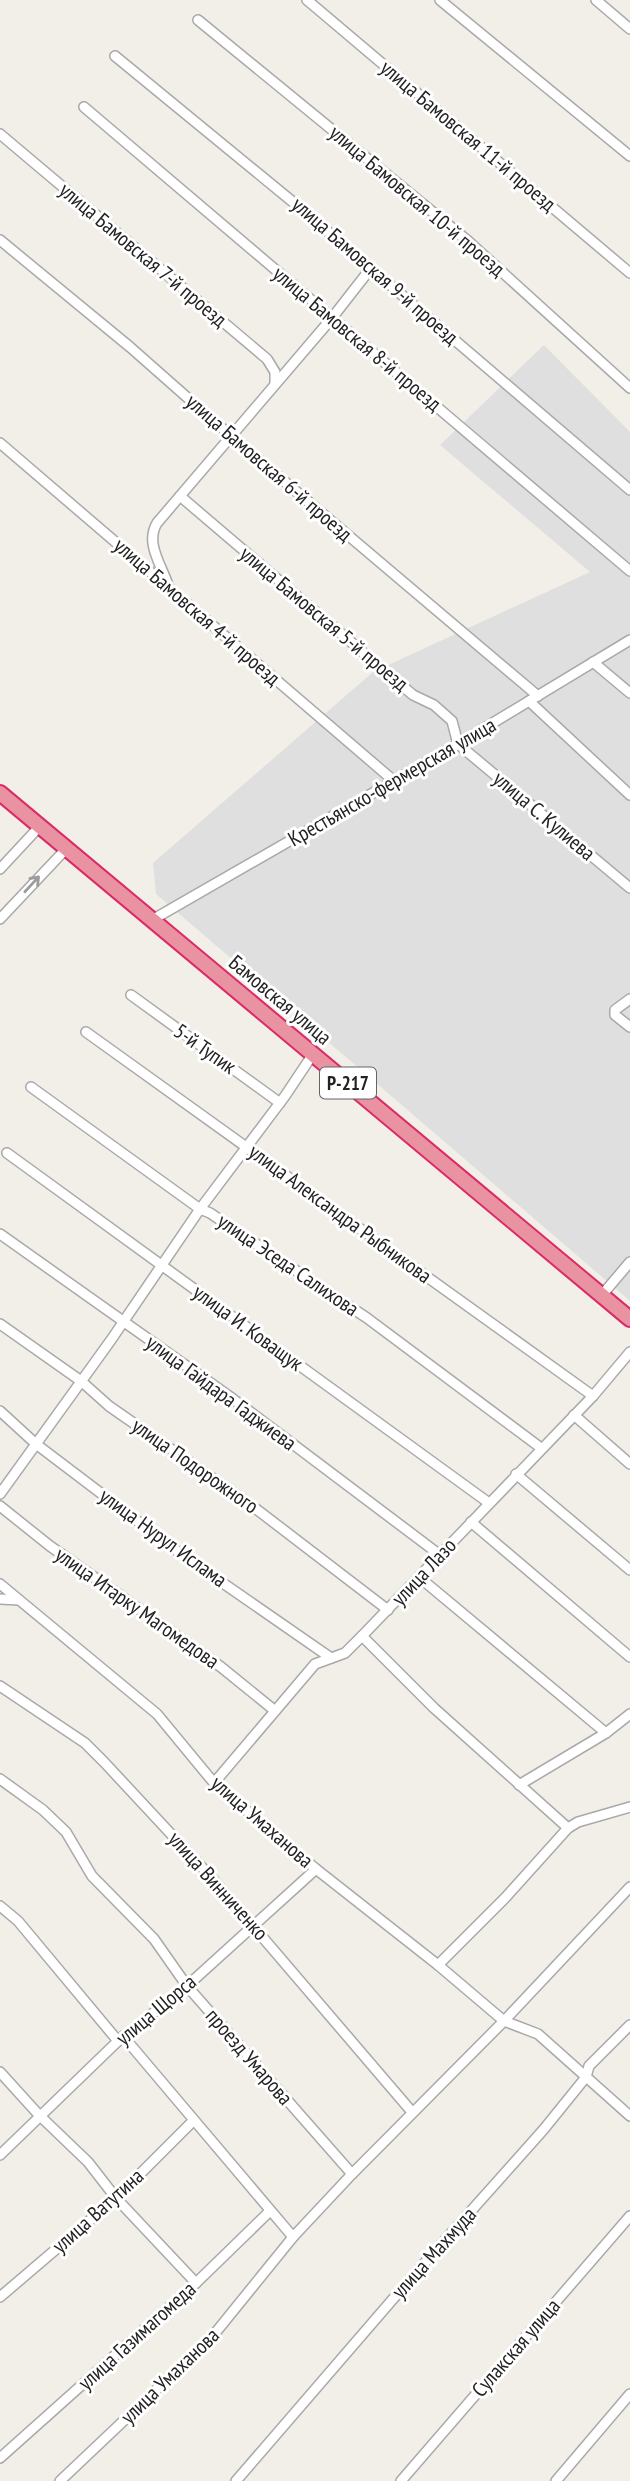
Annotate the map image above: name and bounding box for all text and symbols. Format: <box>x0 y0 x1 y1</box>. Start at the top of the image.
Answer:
street label: улица Бамовская 11-й проезд <box>375 54 562 217</box>
street label: улица Бамовская 10-й проезд <box>324 119 511 282</box>
street label: улица Бамовская 7-й проезд <box>54 176 233 333</box>
street label: улица Бамовская 9-й проезд <box>286 191 464 350</box>
street label: улица Бамовская 8-й проезд <box>267 260 447 417</box>
street label: улица Бамовская 6-й проезд <box>180 388 358 547</box>
street label: улица Бамовская 4-й проезд <box>108 532 286 691</box>
street label: улица Бамовская 5-й проезд <box>234 540 414 697</box>
street label: Крестьянско-фермерская улица <box>283 711 500 852</box>
street label: улица С. Кулиева <box>488 765 601 866</box>
one-way arrow <box>24 876 41 893</box>
street label: Бамовская улица <box>223 949 337 1050</box>
street label: 5-й Тупик <box>169 1017 242 1080</box>
road number: Р-217 <box>320 1068 376 1098</box>
street label: улица Александра Рыбникова <box>244 1138 437 1289</box>
street label: улица Эседа Салихова <box>212 1207 364 1322</box>
street label: улица И. Коващук <box>188 1279 309 1377</box>
street label: улица Гайдара Гаджиева <box>141 1329 302 1456</box>
street label: улица Подорожного <box>127 1412 264 1519</box>
street label: улица Нурул Ислама <box>94 1482 232 1593</box>
street label: улица Лазо <box>385 1532 462 1611</box>
street label: улица Итарку Магомедова <box>50 1541 225 1674</box>
street label: улица Умаханова <box>206 1770 319 1873</box>
street label: улица Винниченко <box>162 1826 274 1946</box>
street label: улица Щорса <box>110 1968 201 2051</box>
street label: проезд Умарова <box>200 2003 299 2111</box>
street label: улица Ватутина <box>46 2162 149 2259</box>
street label: улица Махмуда <box>385 2201 482 2304</box>
street label: улица Газимагомеда <box>72 2276 201 2396</box>
street label: Сулакская улица <box>466 2293 566 2402</box>
street label: улица Умаханова <box>115 2322 225 2429</box>

